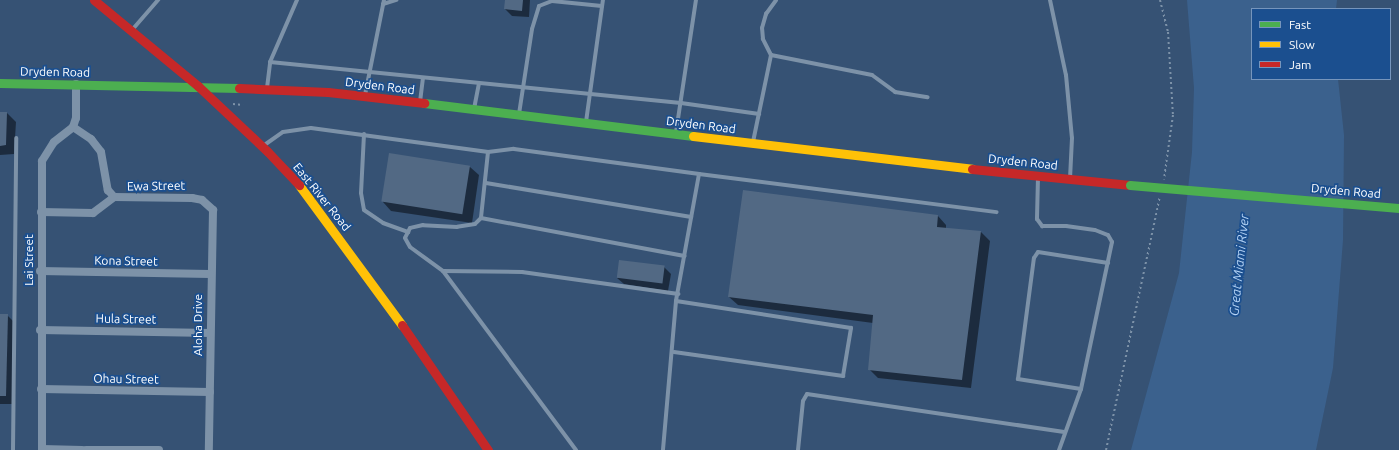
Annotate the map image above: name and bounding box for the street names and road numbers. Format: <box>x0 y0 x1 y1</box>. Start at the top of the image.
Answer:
street label: Dryden Road <box>20 64 90 80</box>
street label: Dryden Road <box>344 75 416 97</box>
street label: Dryden Road <box>665 114 737 136</box>
street label: Dryden Road <box>987 151 1059 173</box>
street label: East River Road <box>290 160 354 234</box>
street label: Ewa Street <box>127 178 185 194</box>
street label: Dryden Road <box>1311 181 1381 201</box>
street label: Lai Street <box>22 234 36 286</box>
street label: Kona Street <box>94 253 158 269</box>
street label: Aloha Drive <box>191 294 205 356</box>
street label: Hula Street <box>95 311 157 327</box>
street label: Ohau Street <box>93 371 159 387</box>

